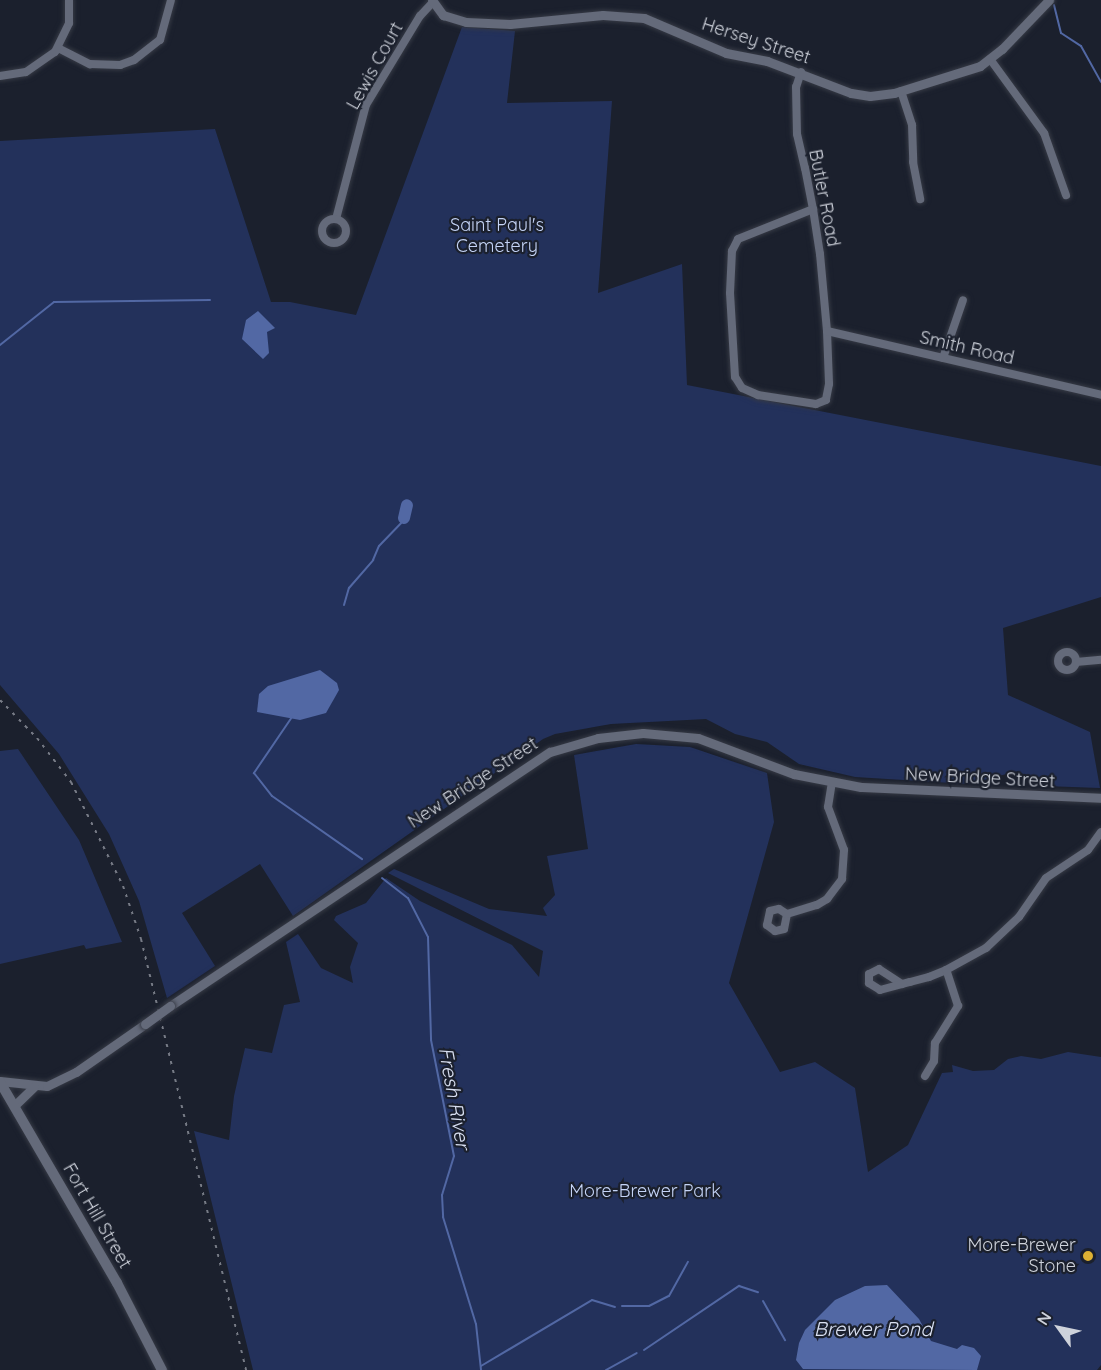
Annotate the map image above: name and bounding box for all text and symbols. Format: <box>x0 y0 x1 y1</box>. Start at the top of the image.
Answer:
street label: Hersey Street <box>699 13 813 69</box>
street label: Lewis Court <box>342 19 408 113</box>
street label: Butler Road <box>804 147 844 249</box>
park label: Saint Paul's Cemetery <box>450 215 544 258</box>
street label: Smith Road <box>918 327 1016 369</box>
street label: New Bridge Street <box>404 733 542 833</box>
street label: New Bridge Street <box>904 763 1056 793</box>
water label: Fresh River <box>434 1045 476 1151</box>
street label: Fort Hill Street <box>58 1160 136 1272</box>
park label: More-Brewer Park <box>569 1180 721 1202</box>
place label: More-Brewer Stone <box>967 1235 1076 1278</box>
marker: More-Brewer Stone <box>1081 1249 1095 1263</box>
north arrow <box>1029 1298 1089 1358</box>
text: N <box>1032 1308 1055 1329</box>
water label: Brewer Pond <box>814 1316 932 1340</box>

